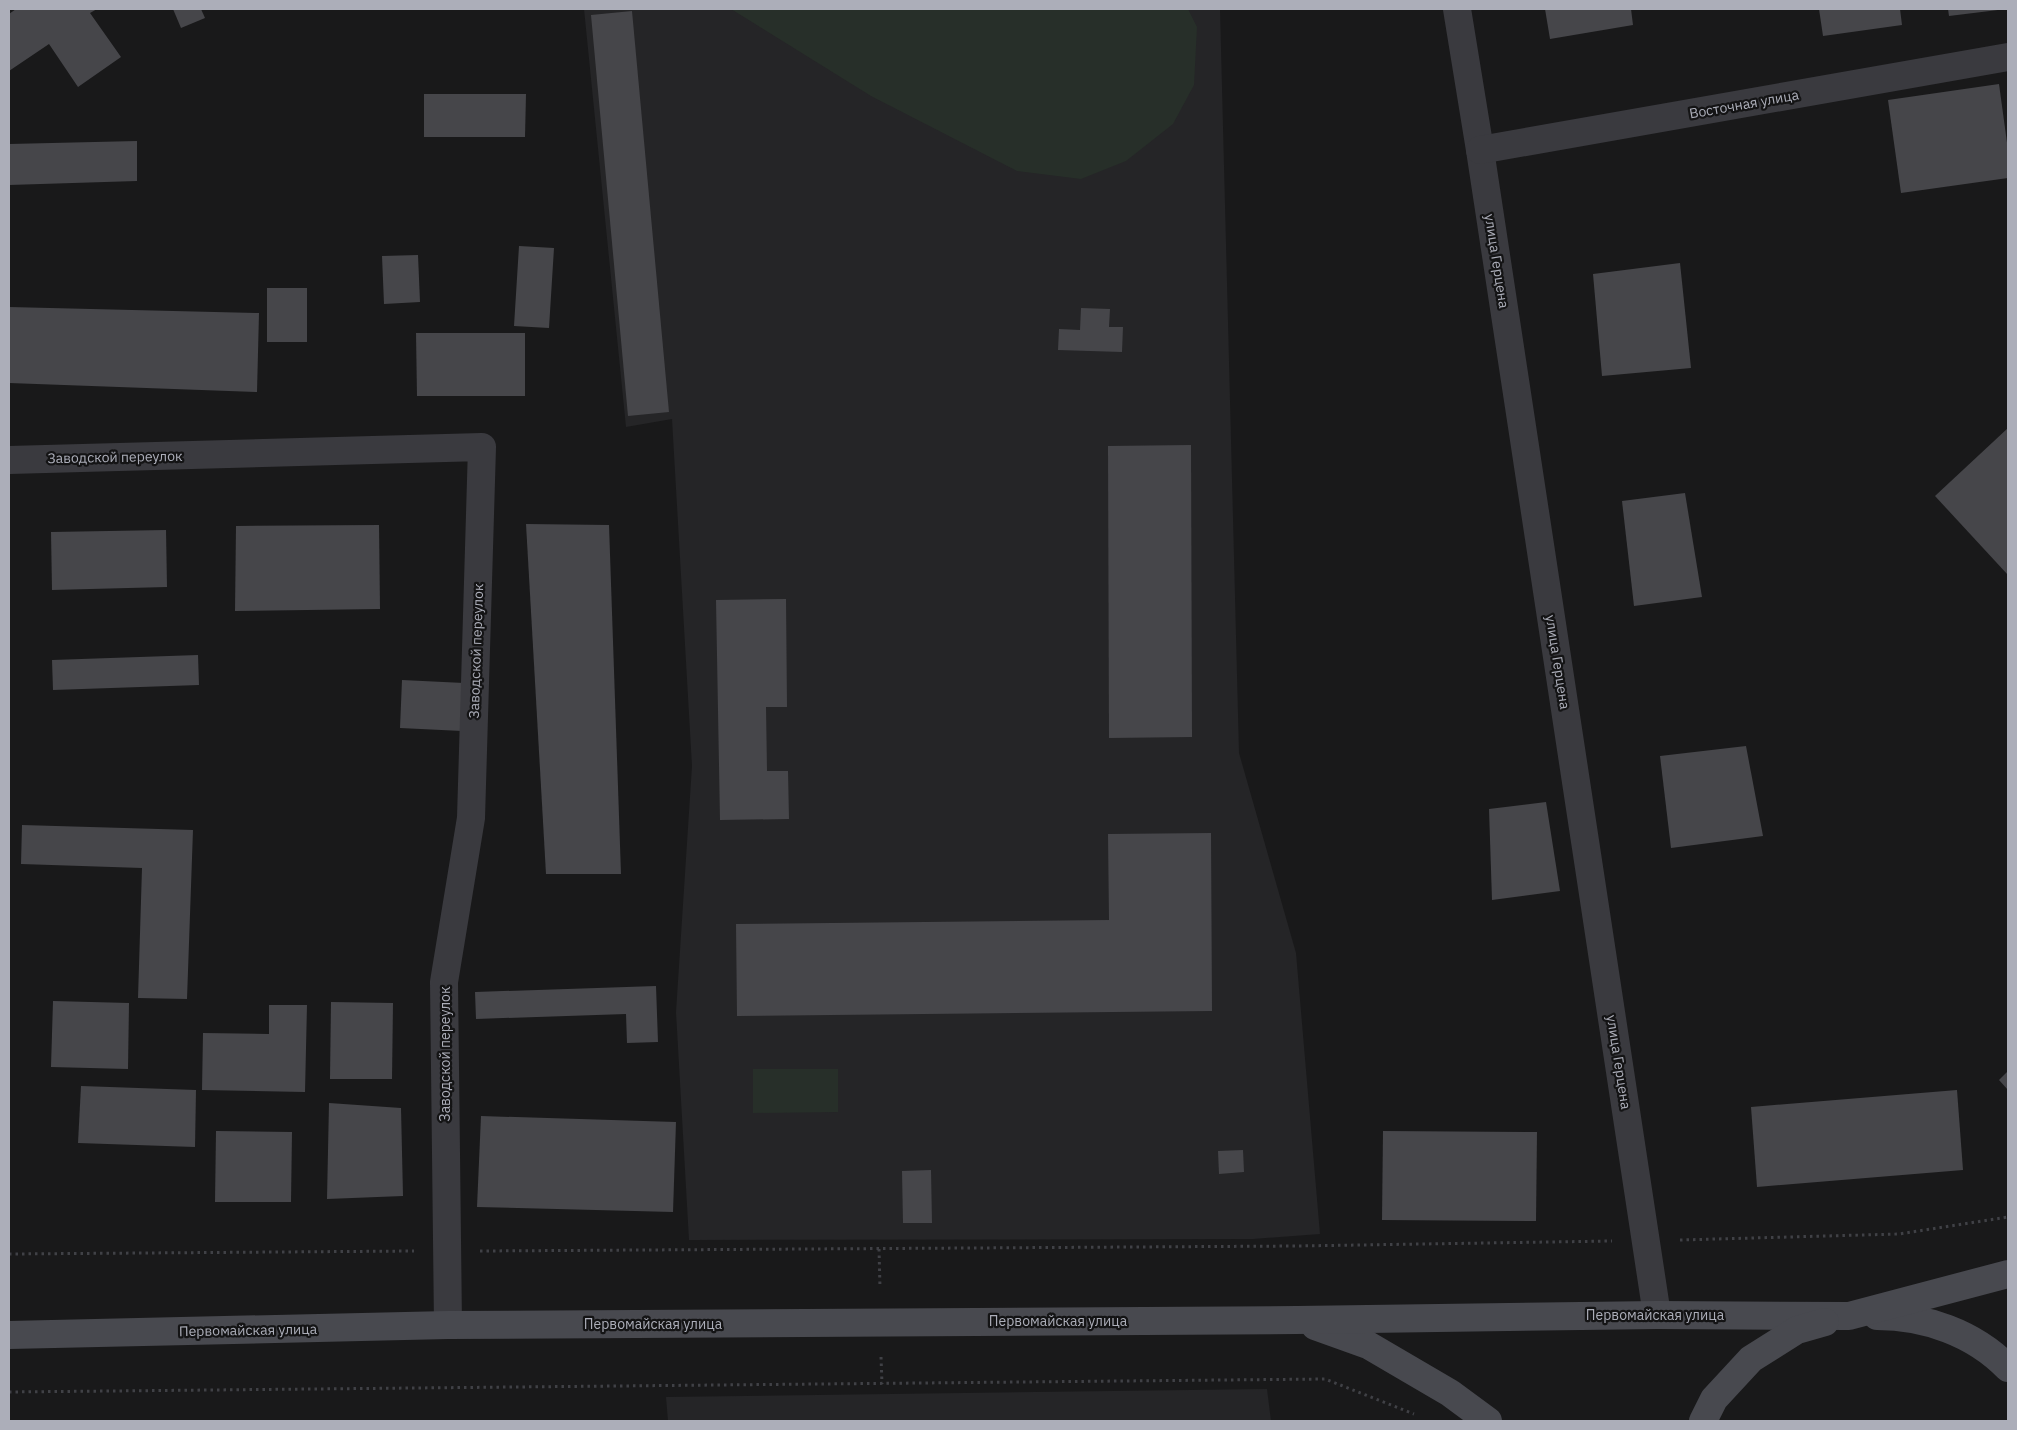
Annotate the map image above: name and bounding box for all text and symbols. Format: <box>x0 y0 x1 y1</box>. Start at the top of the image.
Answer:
street label: Восточная улица <box>1688 85 1801 123</box>
street label: улица Герцена <box>1481 213 1513 310</box>
street label: Заводской переулок <box>47 447 183 467</box>
street label: Заводской переулок <box>465 583 487 719</box>
street label: улица Герцена <box>1542 614 1574 711</box>
street label: Заводской переулок <box>436 986 454 1122</box>
street label: улица Герцена <box>1603 1014 1635 1111</box>
street label: Первомайская улица <box>1586 1306 1725 1324</box>
street label: Первомайская улица <box>989 1312 1128 1330</box>
street label: Первомайская улица <box>584 1315 723 1333</box>
street label: Первомайская улица <box>179 1320 318 1340</box>

